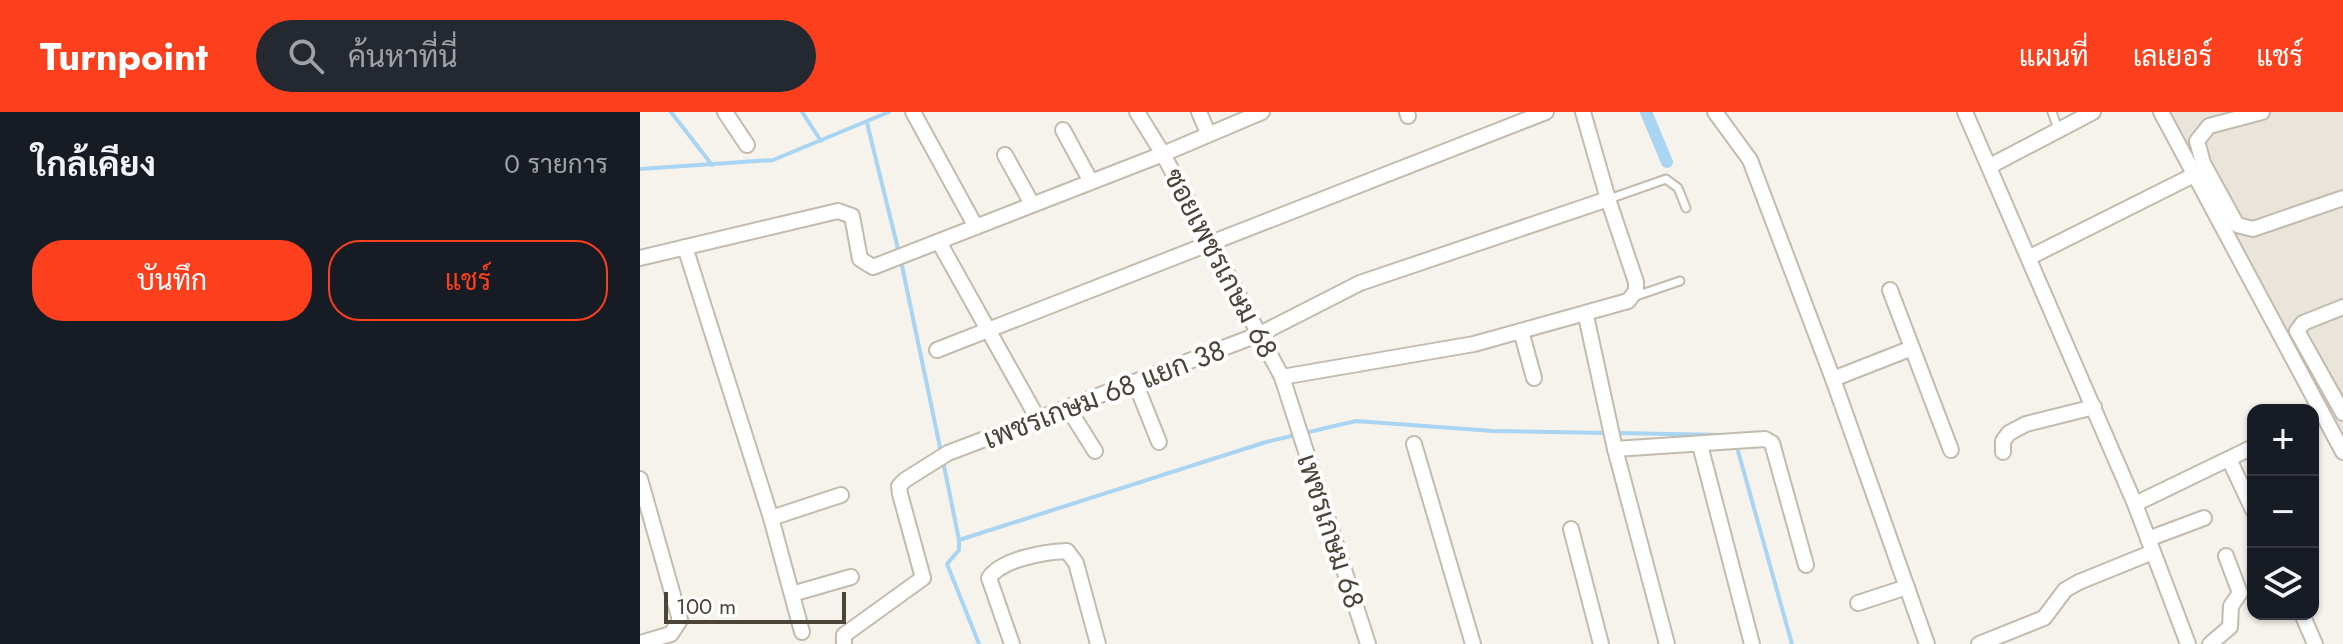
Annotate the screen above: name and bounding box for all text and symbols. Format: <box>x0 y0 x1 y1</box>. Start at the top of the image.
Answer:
search box <box>256 20 816 92</box>
text: Turnpoint <box>40 29 208 84</box>
icon: search <box>284 34 328 78</box>
text: ค้นหาที่นี่ <box>348 35 458 78</box>
text: แผนที่ <box>2019 36 2089 77</box>
text: เลเยอร์ <box>2133 36 2212 77</box>
text: แชร์ <box>2256 36 2303 77</box>
text: ใกล้เคียง <box>32 140 156 189</box>
text: 0 รายการ <box>504 145 608 183</box>
street label: ซอยเพชรเกษม 68 <box>1153 161 1288 365</box>
button: บันทึก <box>32 240 312 321</box>
button: แชร์ <box>328 240 608 321</box>
street label: เพชรเกษม 68 แยก 38 <box>977 329 1231 459</box>
map controls <box>2247 404 2319 620</box>
button: + <box>2247 404 2319 476</box>
street label: เพชรเกษม 68 <box>1286 449 1375 614</box>
button: − <box>2247 476 2319 548</box>
button: layers <box>2247 548 2319 620</box>
scale bar <box>664 588 846 624</box>
text: 100 m <box>676 590 736 622</box>

